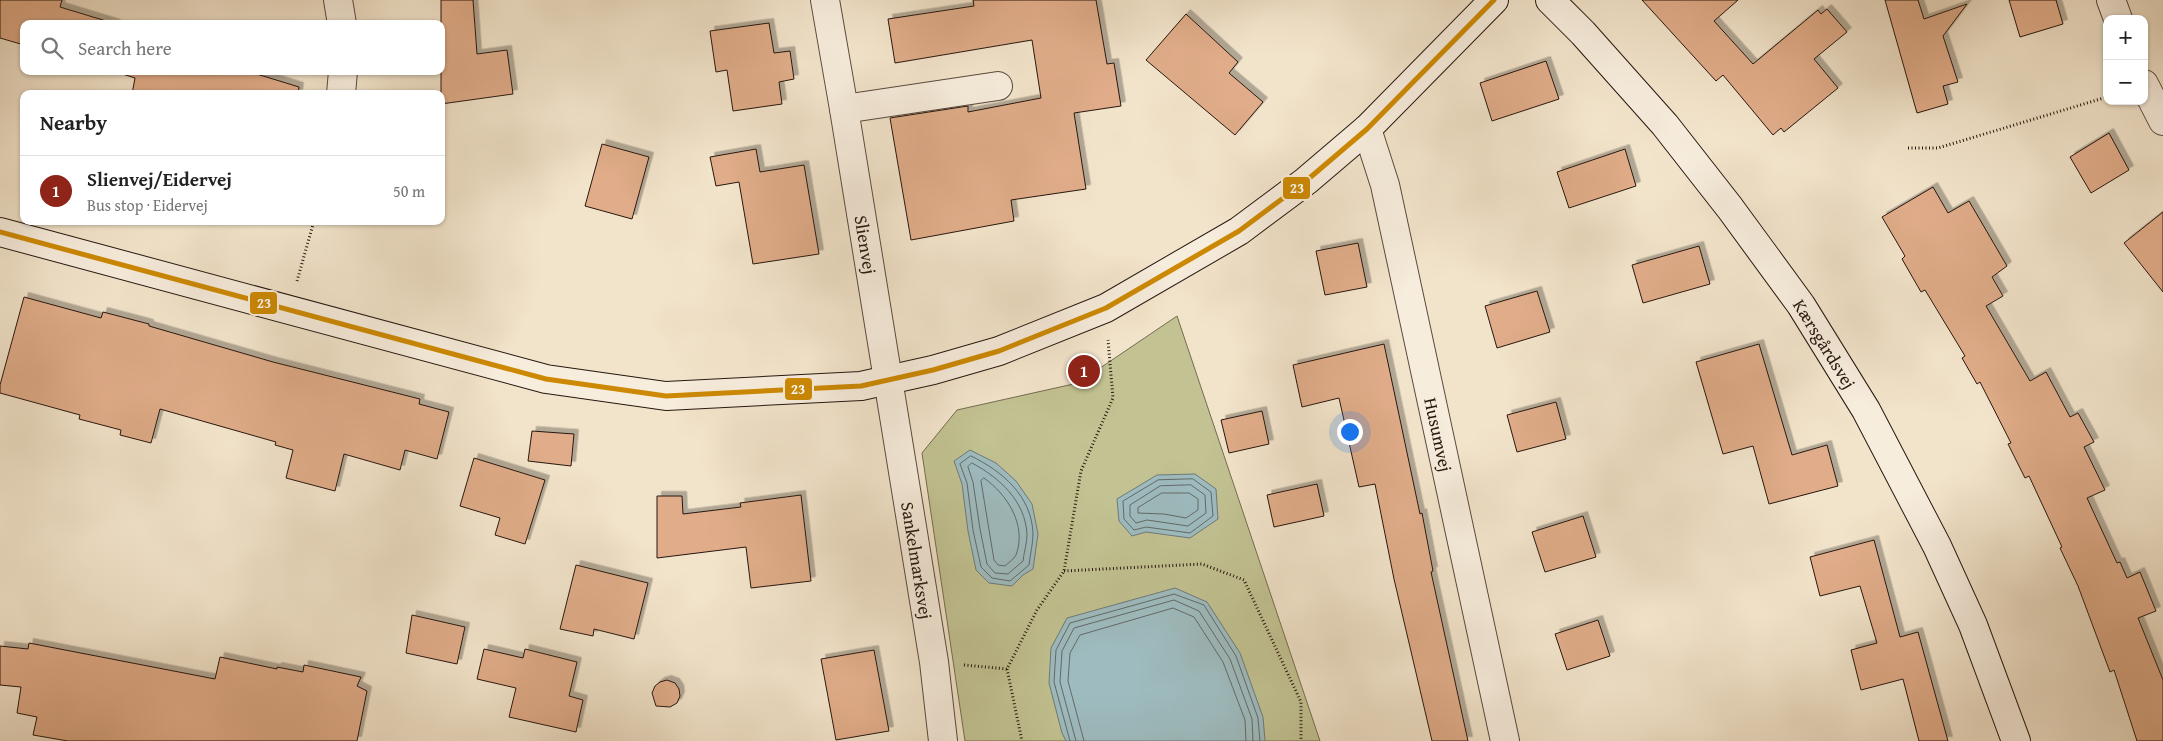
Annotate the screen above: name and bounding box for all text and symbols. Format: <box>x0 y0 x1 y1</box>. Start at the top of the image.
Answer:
map controls <box>2103 15 2148 105</box>
button: + <box>2103 15 2148 60</box>
search box <box>20 20 445 75</box>
icon: search <box>38 34 66 62</box>
text: Search here <box>78 34 172 62</box>
button: − <box>2103 60 2148 105</box>
text: Nearby <box>40 107 107 138</box>
text: Slienvej/Eidervej <box>87 165 232 193</box>
line badge: 23 <box>1282 176 1311 200</box>
text: 23 <box>1290 178 1304 198</box>
text: 1 <box>52 179 60 203</box>
text: 50 m <box>393 179 425 203</box>
text: Bus stop · Eidervej <box>87 193 208 217</box>
street label: Slienvej <box>848 213 884 276</box>
line badge: 23 <box>249 291 278 315</box>
text: 23 <box>257 293 271 313</box>
street label: Kærsgårdsvej <box>1787 293 1863 394</box>
pin: 1 <box>1068 352 1100 390</box>
line badge: 23 <box>784 377 813 401</box>
text: 23 <box>791 379 805 399</box>
street label: Husumvej <box>1418 395 1460 474</box>
your location <box>1337 419 1363 445</box>
street label: Sankelmarksvej <box>895 500 940 621</box>

